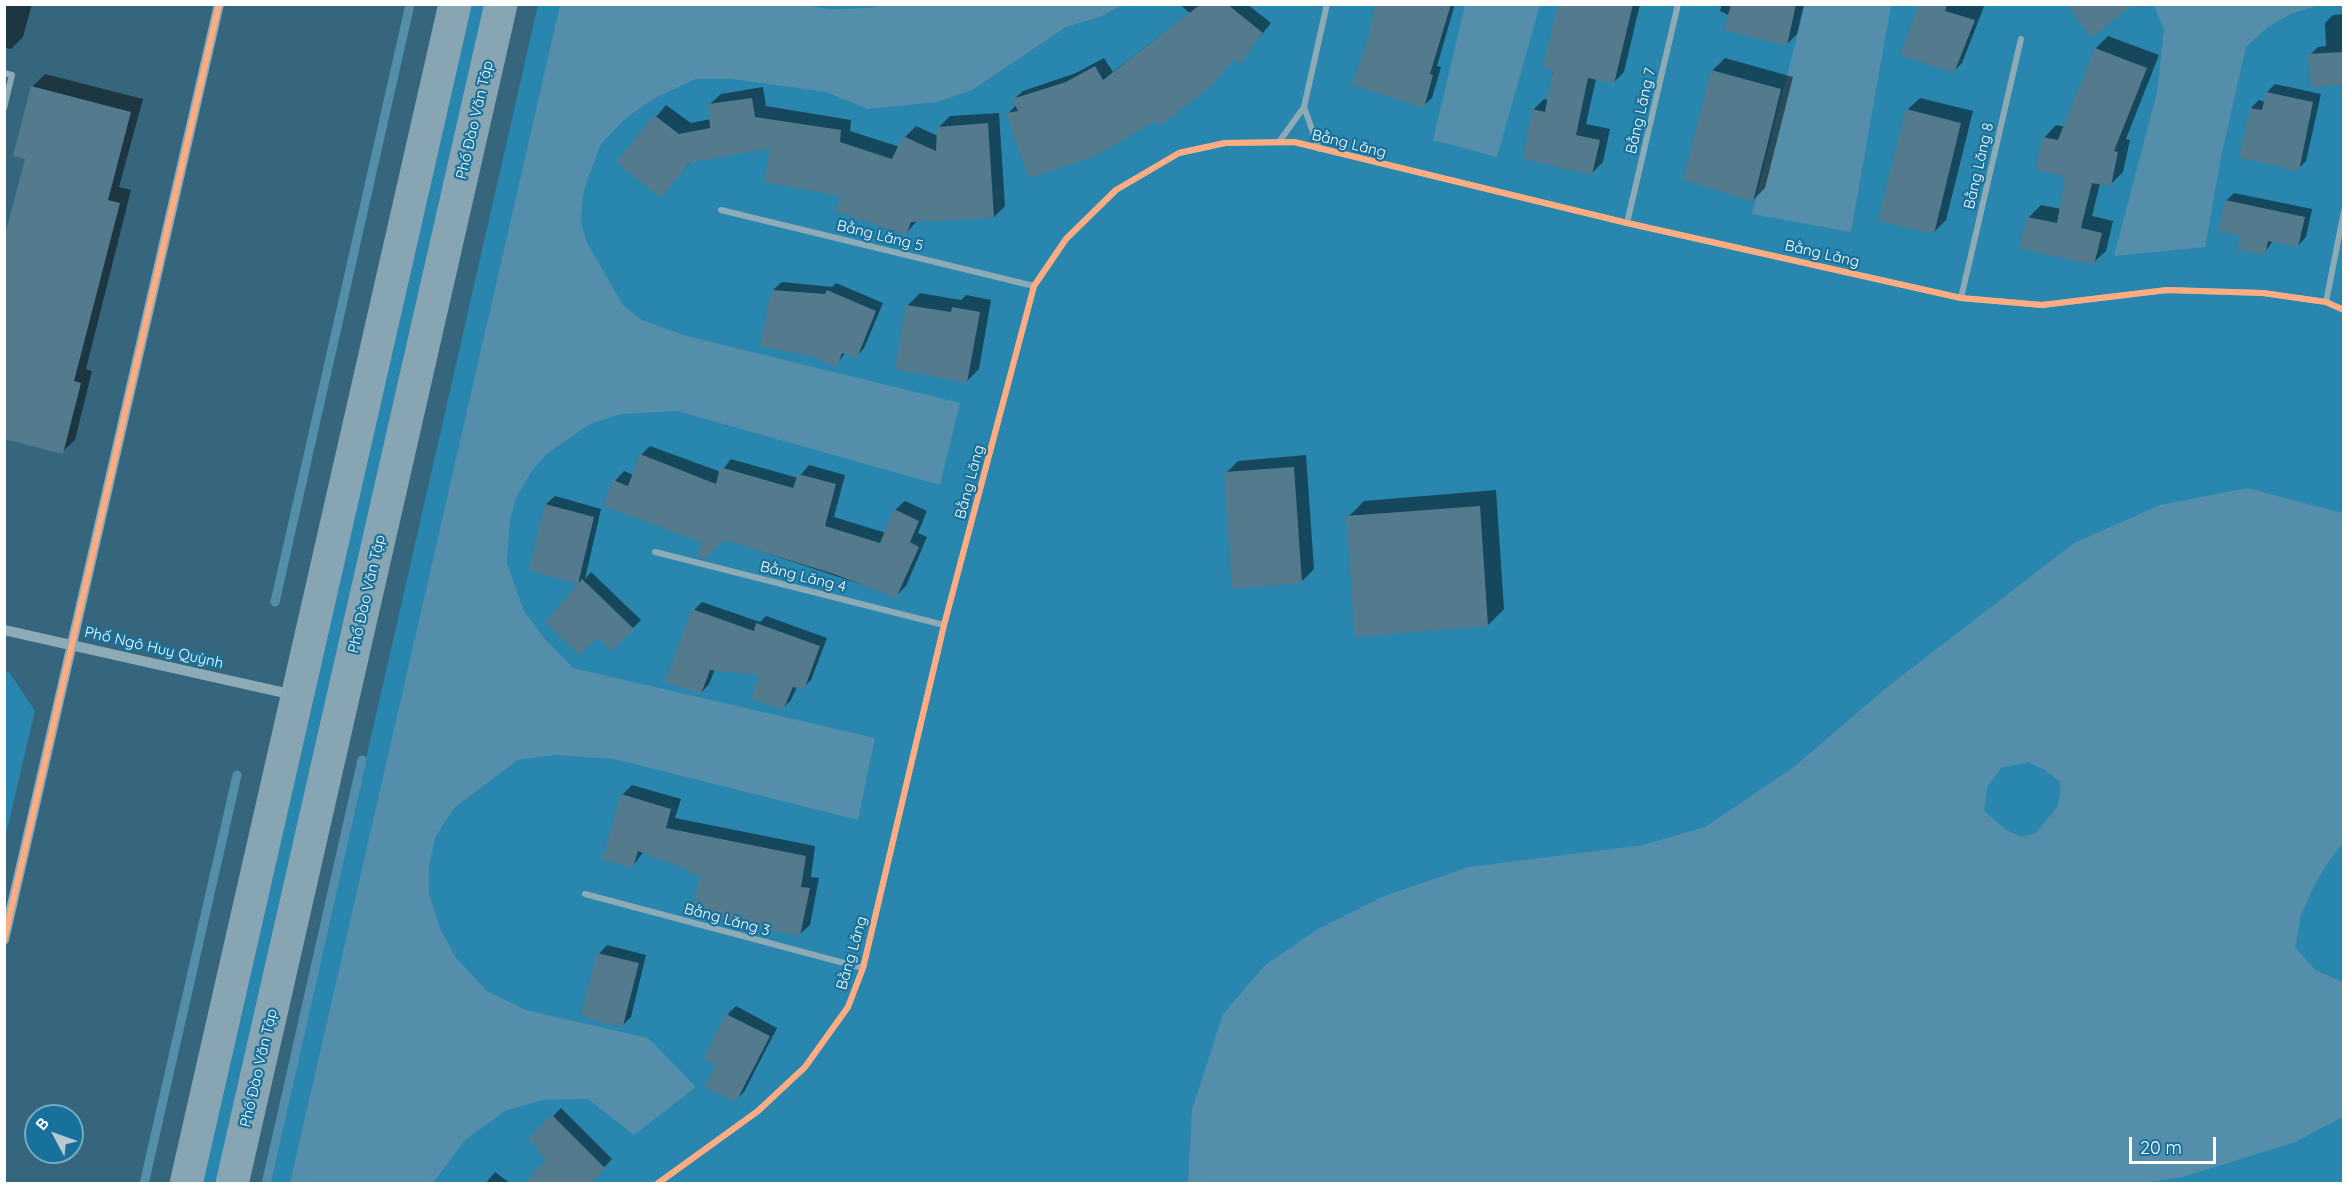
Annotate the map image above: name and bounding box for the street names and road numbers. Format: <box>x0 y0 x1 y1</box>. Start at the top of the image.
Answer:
street label: Phố Đào Văn Tập <box>453 59 497 181</box>
street label: Bằng Lăng 7 <box>1622 66 1660 156</box>
street label: Bằng Lăng 8 <box>1960 121 1998 211</box>
street label: Bằng Lăng <box>1310 126 1388 162</box>
street label: Bằng Lăng 5 <box>835 217 925 255</box>
street label: Bằng Lăng <box>1783 237 1861 271</box>
street label: Bằng Lăng <box>951 443 989 521</box>
street label: Phố Đào Văn Tập <box>345 533 389 655</box>
street label: Bằng Lăng 4 <box>758 558 848 596</box>
street label: Phố Ngô Huy Quỳnh <box>83 623 225 673</box>
street label: Bằng Lăng 3 <box>682 900 772 940</box>
street label: Bằng Lăng <box>833 914 871 992</box>
street label: Phố Đào Văn Tập <box>237 1007 281 1129</box>

